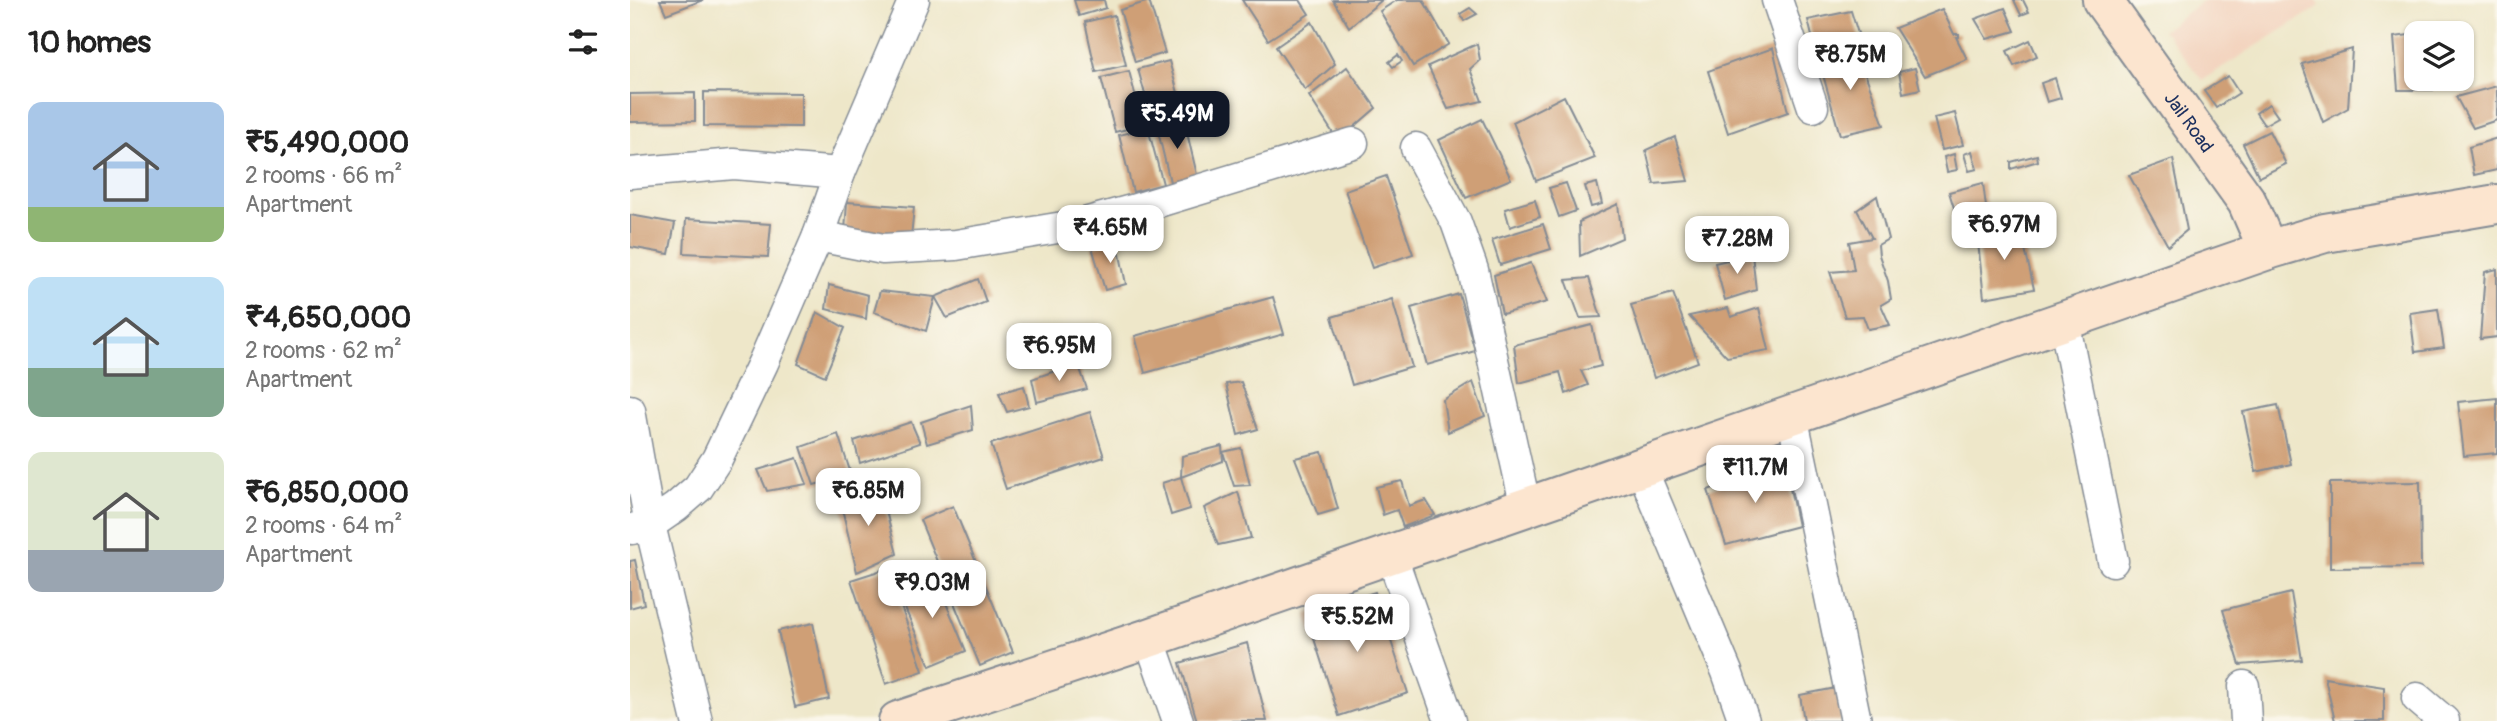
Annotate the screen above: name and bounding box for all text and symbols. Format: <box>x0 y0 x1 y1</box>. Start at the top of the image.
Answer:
map controls <box>2404 21 2474 91</box>
button: layers <box>2404 21 2474 91</box>
icon: filters <box>564 23 602 61</box>
text: 10 homes <box>28 24 151 61</box>
pin: ₹8.75M <box>1793 32 1907 92</box>
text: ₹8.75M <box>1814 40 1886 69</box>
street label: Jail Road <box>2159 87 2219 158</box>
pin: ₹5.49M <box>1120 92 1234 151</box>
text: ₹5.49M <box>1140 99 1214 128</box>
text: ₹5,490,000 <box>245 124 409 161</box>
icon: home <box>84 130 168 214</box>
text: 2 rooms · 66 m² <box>245 161 402 190</box>
text: Apartment <box>245 190 352 219</box>
pin: ₹6.97M <box>1947 202 2061 262</box>
pin: ₹4.65M <box>1053 205 1167 265</box>
text: ₹6.97M <box>1968 210 2040 239</box>
text: ₹4.65M <box>1073 213 1147 242</box>
pin: ₹7.28M <box>1680 216 1794 276</box>
text: ₹7.28M <box>1701 224 1773 253</box>
text: ₹4,650,000 <box>245 299 411 336</box>
icon: home <box>84 305 168 389</box>
pin: ₹6.95M <box>1002 324 1116 383</box>
text: ₹6.95M <box>1022 331 1096 360</box>
text: 2 rooms · 62 m² <box>245 336 402 365</box>
text: Apartment <box>245 365 352 394</box>
pin: ₹11.7M <box>1698 446 1812 505</box>
text: ₹11.7M <box>1722 453 1788 482</box>
pin: ₹6.85M <box>811 468 925 528</box>
text: ₹6,850,000 <box>245 474 409 511</box>
text: ₹6.85M <box>832 476 904 505</box>
icon: home <box>84 480 168 564</box>
text: 2 rooms · 64 m² <box>245 511 402 540</box>
text: Apartment <box>245 540 352 569</box>
pin: ₹9.03M <box>875 560 989 620</box>
text: ₹9.03M <box>894 568 970 597</box>
pin: ₹5.52M <box>1300 594 1414 654</box>
text: ₹5.52M <box>1320 602 1394 631</box>

